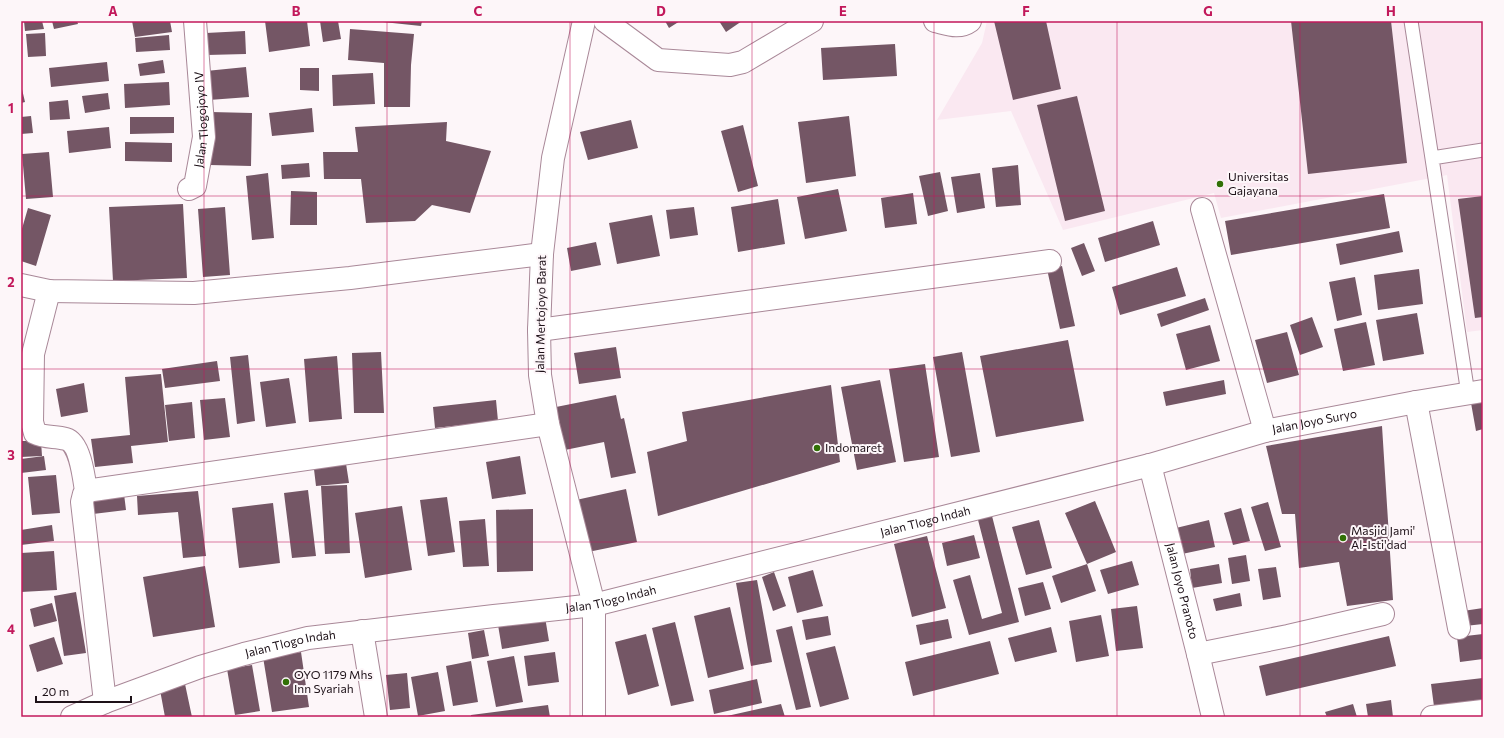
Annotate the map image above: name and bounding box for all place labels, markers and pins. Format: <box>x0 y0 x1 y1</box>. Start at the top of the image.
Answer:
place label: Universitas Gajayana <box>1228 169 1289 197</box>
marker: Universitas Gajayana <box>1215 179 1225 189</box>
place label: Indomaret <box>825 440 882 454</box>
marker: Indomaret <box>812 443 822 453</box>
place label: Masjid Jami' Al-Isti'dad <box>1351 523 1415 551</box>
marker: Masjid Jami' Al-Isti'dad <box>1338 533 1348 543</box>
place label: OYO 1179 Mhs Inn Syariah <box>294 667 373 695</box>
marker: OYO 1179 Mhs Inn Syariah <box>281 677 291 687</box>

